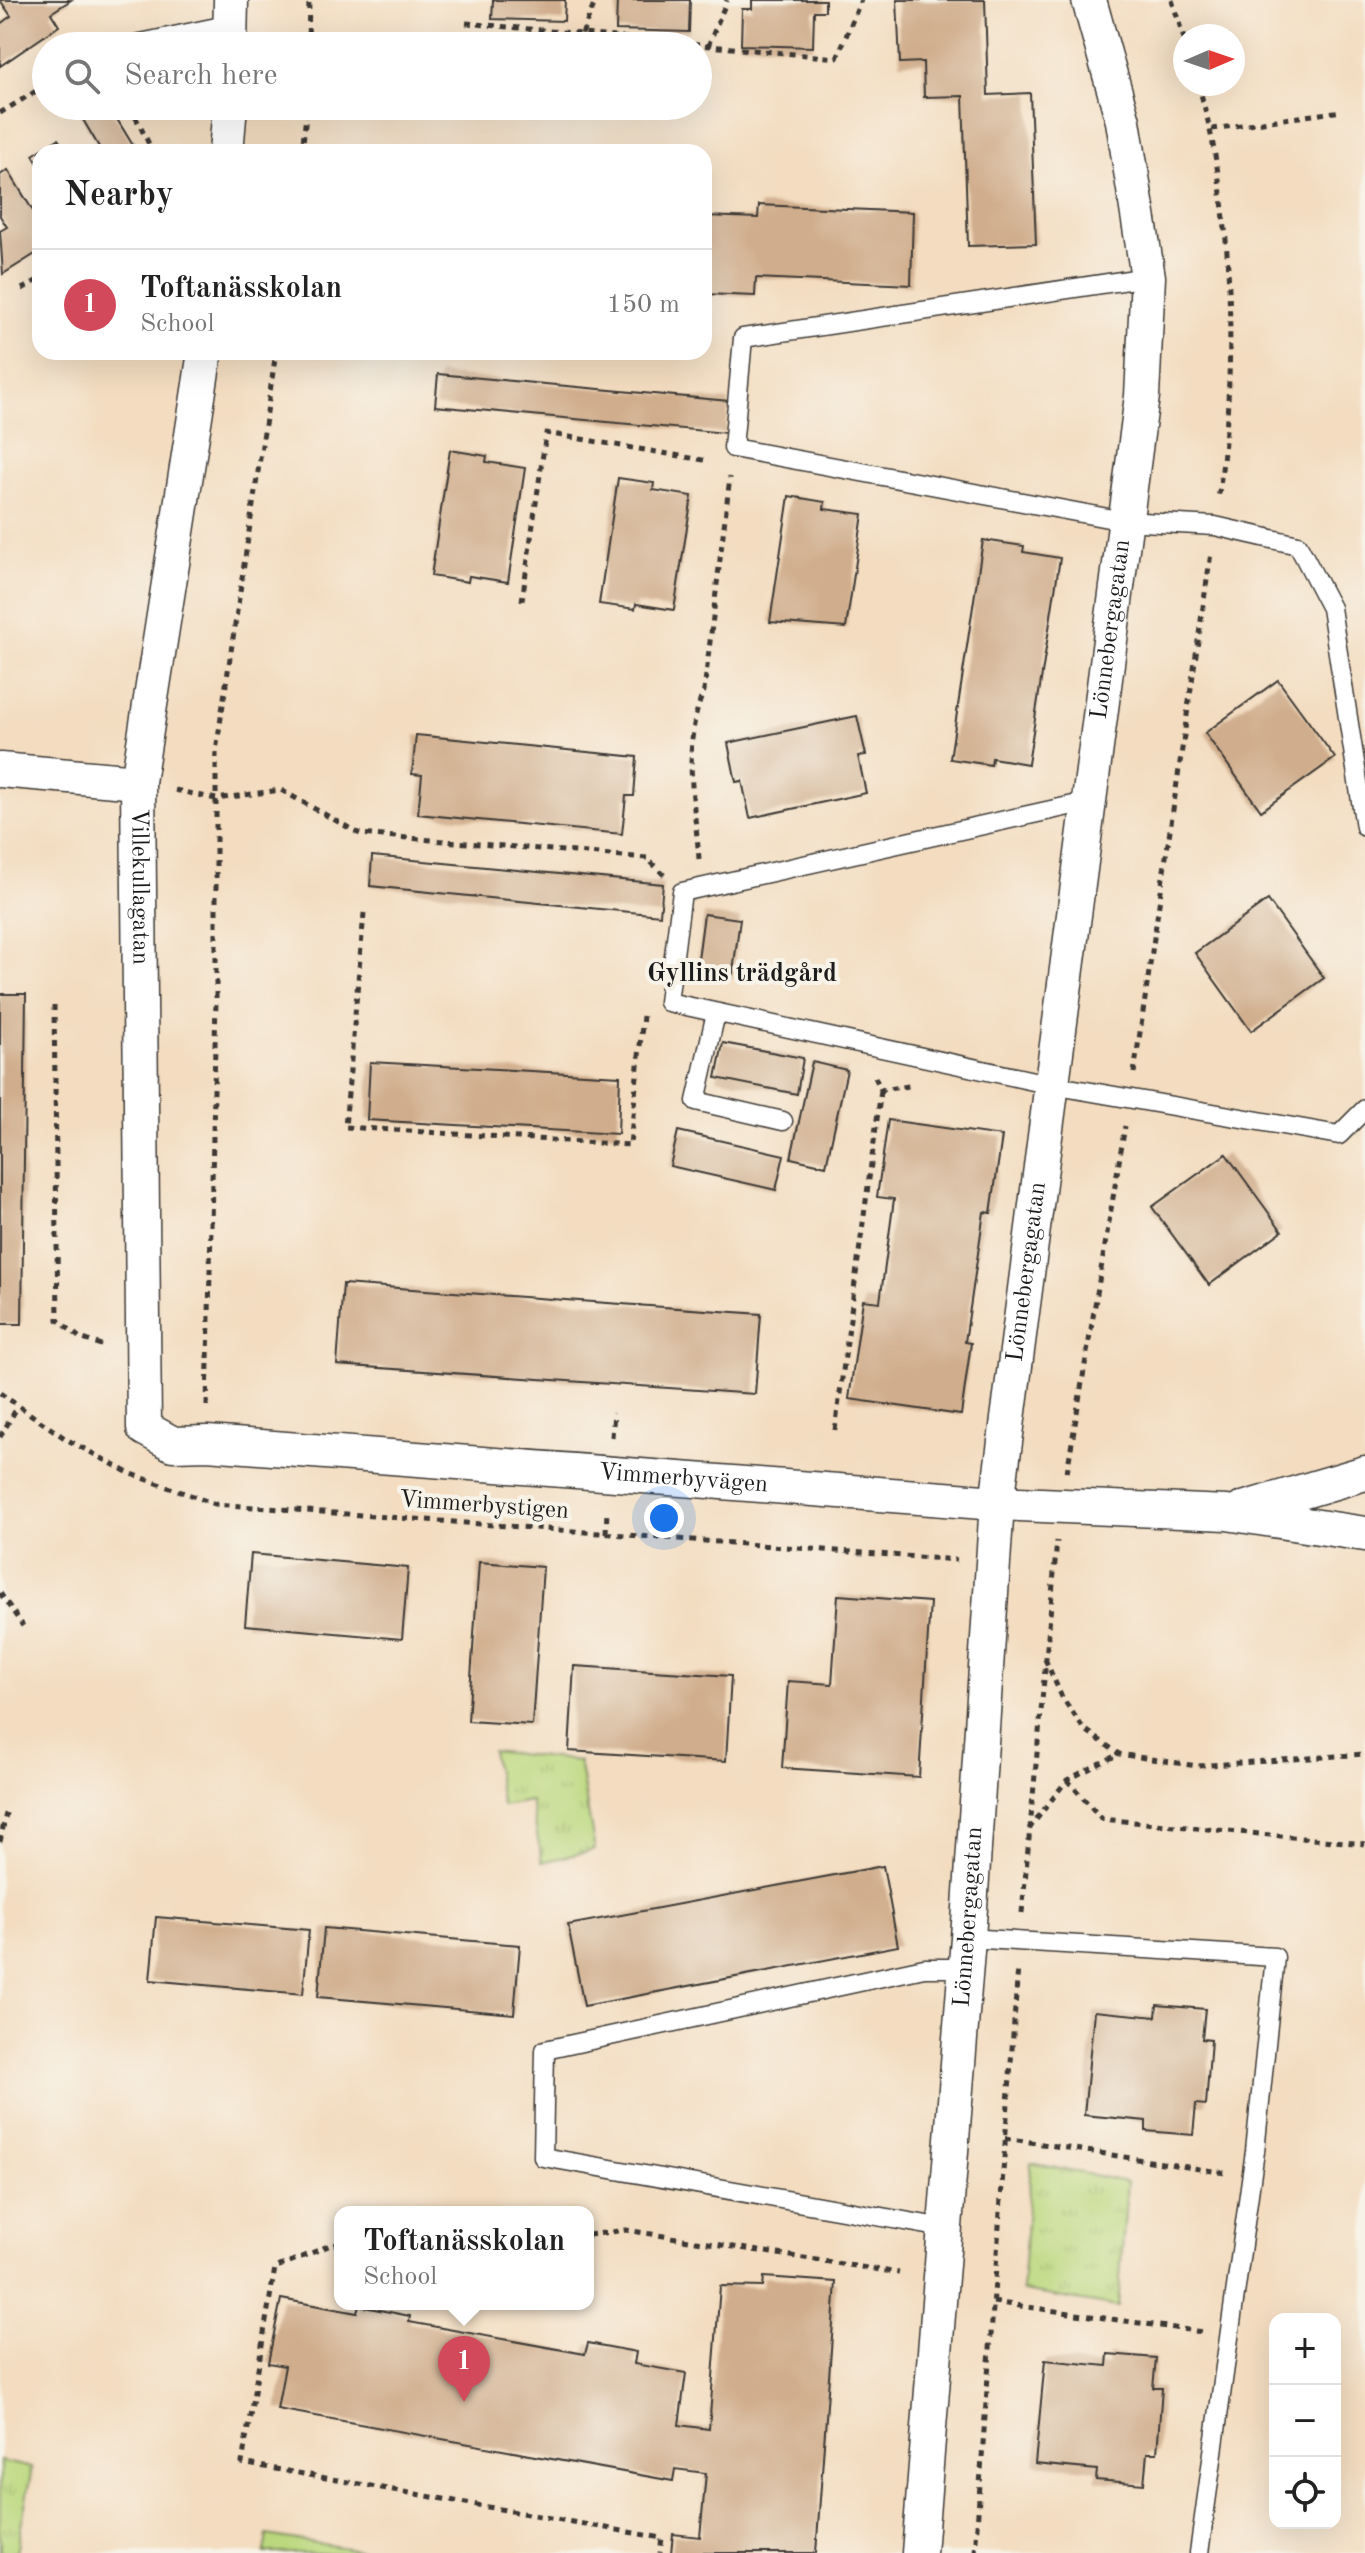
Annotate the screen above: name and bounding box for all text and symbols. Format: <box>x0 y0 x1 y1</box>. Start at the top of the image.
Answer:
north arrow <box>1173 24 1245 96</box>
search box <box>32 32 712 120</box>
icon: search <box>60 54 104 98</box>
text: Search here <box>124 61 278 91</box>
text: Nearby <box>64 179 174 213</box>
text: Toftanässkolan <box>140 274 342 304</box>
text: 1 <box>82 292 98 318</box>
text: 150 m <box>607 292 680 318</box>
text: School <box>140 311 214 337</box>
street label: Lönnebergagatan <box>1088 538 1135 721</box>
street label: Villekullagatan <box>126 809 152 965</box>
district label: Gyllins trädgård <box>647 961 837 987</box>
street label: Lönnebergagatan <box>1004 1181 1051 1363</box>
street label: Vimmerbyvägen <box>598 1461 769 1498</box>
street label: Vimmerbystigen <box>398 1488 570 1524</box>
your location <box>644 1498 684 1538</box>
street label: Lönnebergagatan <box>951 1826 987 2008</box>
popup <box>334 2206 594 2310</box>
text: Toftanässkolan <box>363 2227 565 2257</box>
text: School <box>363 2264 437 2290</box>
map controls <box>1269 2313 1341 2529</box>
button: + <box>1269 2313 1341 2385</box>
pin: 1 <box>438 2336 490 2402</box>
button: − <box>1269 2385 1341 2457</box>
button: locate <box>1269 2457 1341 2529</box>

